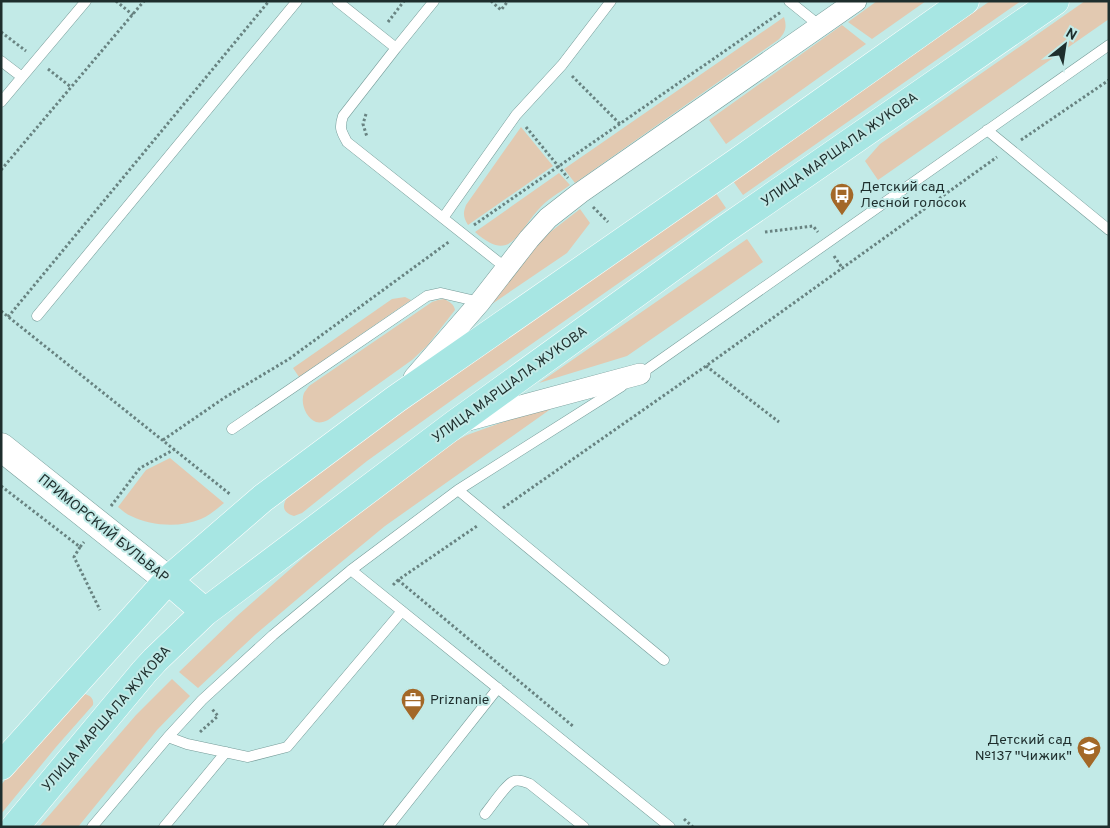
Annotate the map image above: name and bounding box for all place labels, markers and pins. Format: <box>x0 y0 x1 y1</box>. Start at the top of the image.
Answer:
place label: Детский сад Лесной голосок <box>860 179 967 212</box>
bus stop icon: Детский сад Лесной голосок <box>829 182 855 216</box>
office icon: Priznanie <box>400 687 426 721</box>
place label: Priznanie <box>430 692 489 709</box>
place label: Детский сад №137 "Чижик" <box>975 732 1072 765</box>
school or university icon: Детский сад №137 "Чижик" <box>1076 735 1102 769</box>

